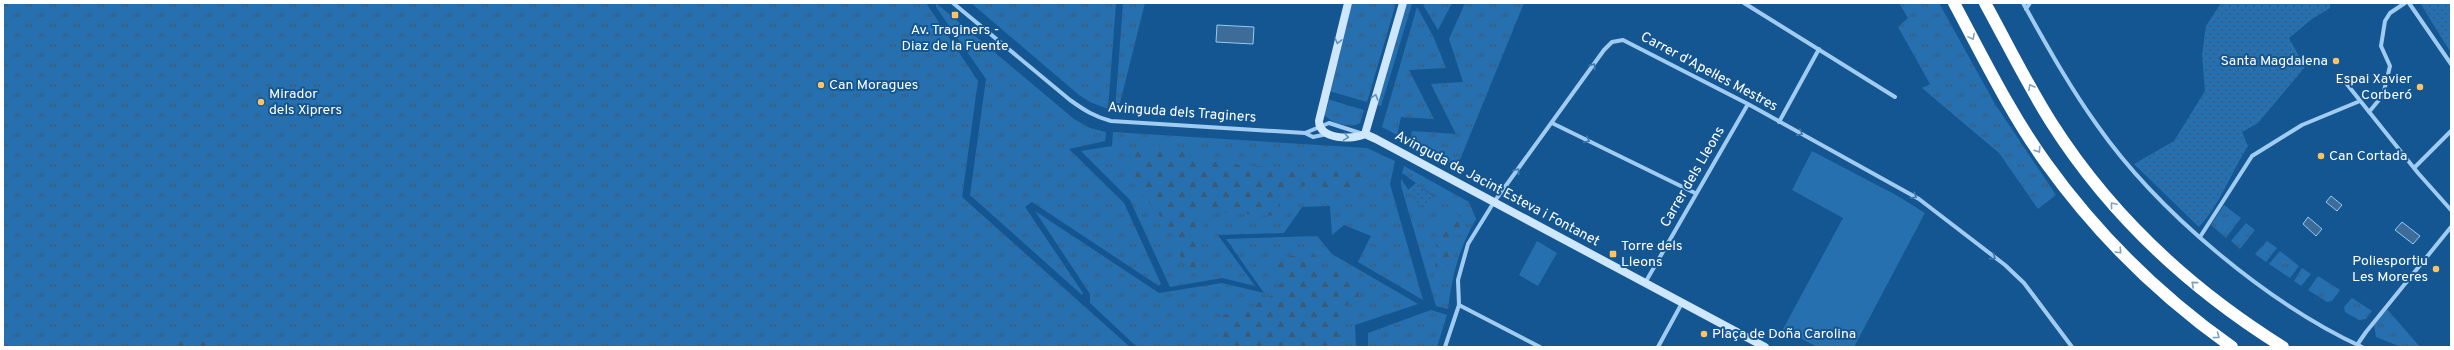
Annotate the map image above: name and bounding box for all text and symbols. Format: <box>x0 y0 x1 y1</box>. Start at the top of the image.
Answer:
marker: Av. Traginers - Diaz de la Fuente <box>950 10 960 20</box>
place label: Av. Traginers - Diaz de la Fuente <box>901 22 1009 55</box>
street label: Carrer d'Apel·les Mestres <box>1637 29 1781 115</box>
one-way arrow <box>1968 33 1975 41</box>
one-way arrow <box>1335 38 1343 44</box>
place label: Santa Magdalena <box>2220 53 2328 70</box>
marker: Santa Magdalena <box>2331 56 2341 66</box>
one-way arrow <box>1588 63 1595 70</box>
place label: Espai Xavier Corberó <box>2336 71 2413 104</box>
place label: Can Moragues <box>829 77 918 94</box>
marker: Can Moragues <box>816 80 826 90</box>
marker: Espai Xavier Corberó <box>2415 82 2425 92</box>
one-way arrow <box>2029 84 2036 91</box>
place label: Mirador dels Xiprers <box>269 86 342 119</box>
one-way arrow <box>1370 93 1379 100</box>
marker: Mirador dels Xiprers <box>256 97 266 107</box>
street label: Avinguda dels Traginers <box>1107 99 1257 127</box>
street label: Carrer dels Lleons <box>1657 123 1729 231</box>
street label: Avinguda de Jacint Esteva i Fontanet <box>1392 128 1602 250</box>
one-way arrow <box>1796 128 1804 136</box>
one-way arrow <box>1343 132 1349 141</box>
one-way arrow <box>1583 135 1591 143</box>
one-way arrow <box>2033 146 2040 153</box>
place label: Can Cortada <box>2329 148 2407 165</box>
marker: Can Cortada <box>2316 151 2326 161</box>
one-way arrow <box>1512 168 1520 175</box>
one-way arrow <box>1910 192 1917 199</box>
one-way arrow <box>2111 202 2118 209</box>
place label: Torre dels Lleons <box>1621 238 1683 271</box>
one-way arrow <box>2114 246 2122 254</box>
marker: Torre dels Lleons <box>1608 249 1618 259</box>
one-way arrow <box>1989 252 1996 259</box>
place label: Poliesportiu Les Moreres <box>2352 253 2428 286</box>
marker: Poliesportiu Les Moreres <box>2431 264 2441 274</box>
one-way arrow <box>2191 282 2199 289</box>
place label: Plaça de Doña Carolina <box>1712 326 1856 343</box>
marker: Plaça de Doña Carolina <box>1699 329 1709 339</box>
one-way arrow <box>2212 331 2219 338</box>

